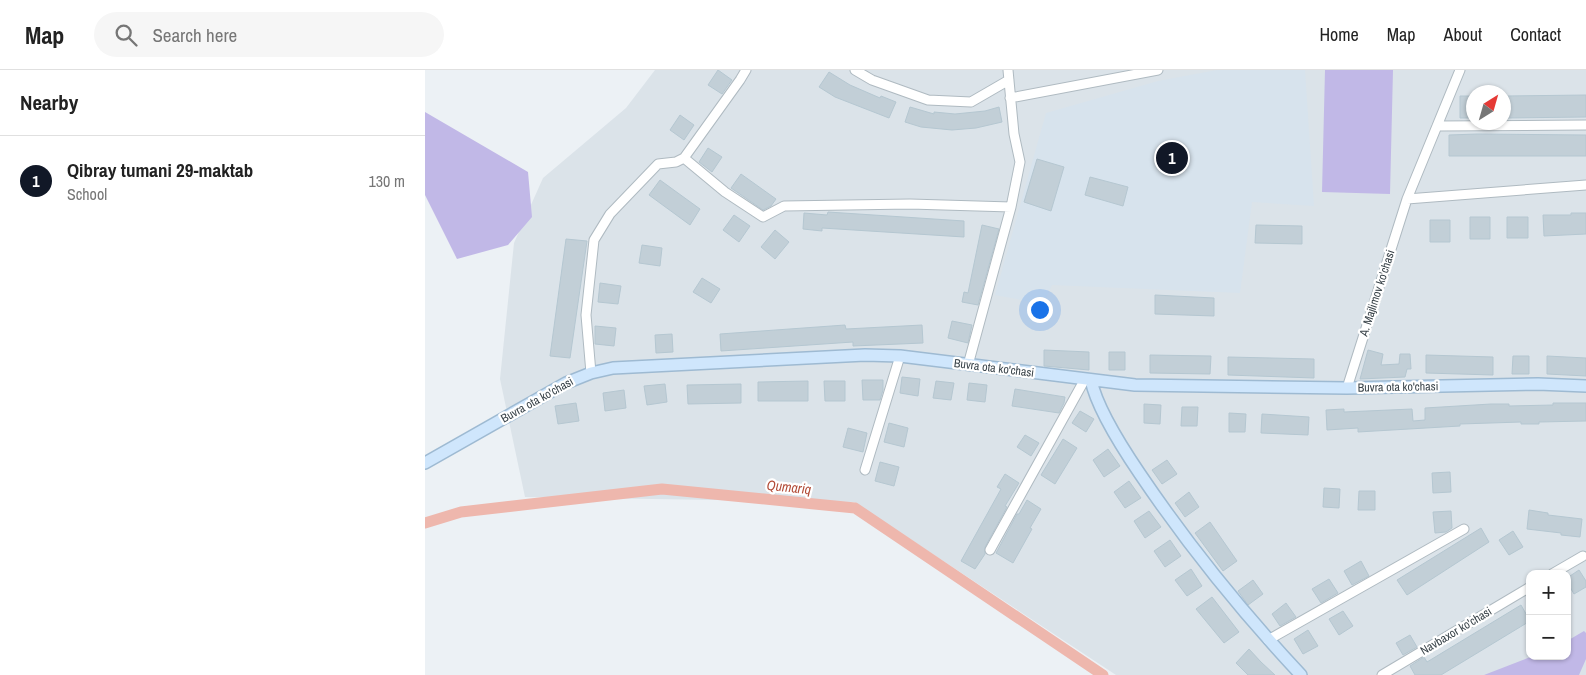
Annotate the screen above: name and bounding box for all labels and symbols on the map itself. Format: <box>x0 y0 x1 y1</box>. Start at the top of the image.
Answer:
north arrow <box>1466 85 1511 130</box>
pin: 1 <box>1156 139 1188 177</box>
street label: A. Majlimov ko'chasi <box>1355 248 1399 339</box>
your location <box>1027 297 1053 323</box>
street label: Buvra ota ko'chasi <box>953 355 1035 381</box>
street label: Buvra ota ko'chasi <box>498 373 576 427</box>
street label: Buvra ota ko'chasi <box>1358 378 1438 396</box>
water label: Qumariq <box>766 476 813 498</box>
street label: Navbaxor ko'chasi <box>1417 603 1495 659</box>

